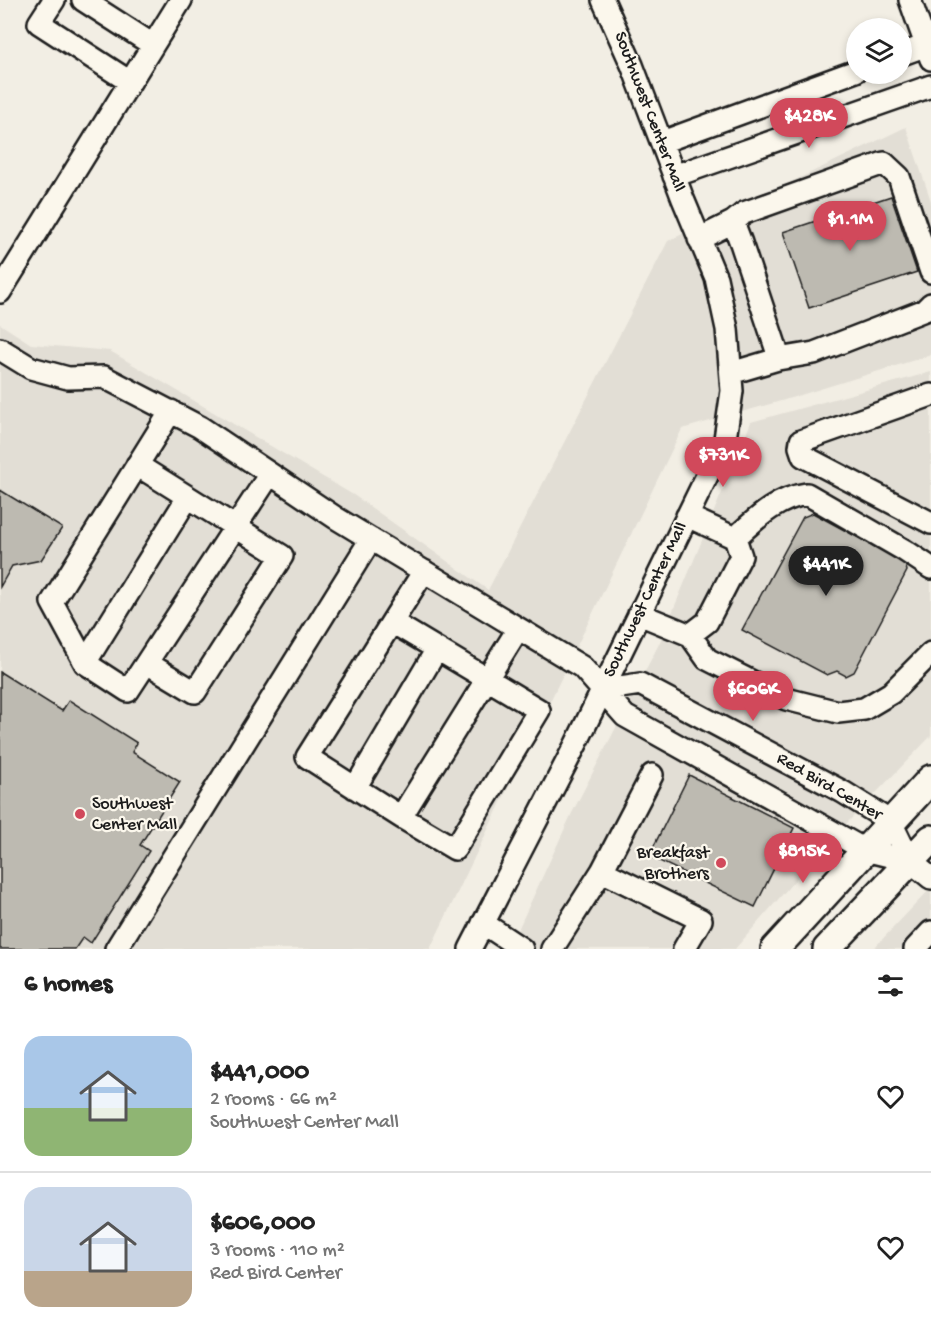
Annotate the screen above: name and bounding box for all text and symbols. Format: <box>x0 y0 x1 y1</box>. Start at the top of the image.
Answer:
map controls <box>846 18 912 84</box>
button: layers <box>846 18 912 84</box>
street label: Southwest Center Mall <box>609 29 689 195</box>
pin: $428K <box>767 98 851 149</box>
text: $428K <box>784 106 834 129</box>
pin: $1.1M <box>808 201 892 252</box>
text: $1.1M <box>827 209 873 232</box>
pin: $731K <box>681 437 765 488</box>
text: $731K <box>699 445 747 468</box>
street label: Southwest Center Mall <box>599 519 693 681</box>
pin: $441K <box>784 546 868 597</box>
text: $441K <box>802 554 850 577</box>
pin: $606K <box>711 671 795 722</box>
text: $606K <box>727 679 779 702</box>
street label: Red Bird Center <box>772 748 887 827</box>
place label: Southwest Center Mall <box>92 794 177 836</box>
marker: Southwest Center Mall <box>73 807 87 821</box>
pin: $815K <box>761 833 845 884</box>
text: $815K <box>778 841 828 864</box>
place label: Breakfast Brothers <box>636 843 711 885</box>
marker: Breakfast Brothers <box>714 856 728 870</box>
icon: filters <box>874 969 907 1002</box>
text: 6 homes <box>24 970 112 1001</box>
text: $441,000 <box>210 1058 309 1089</box>
icon: home <box>72 1060 144 1132</box>
icon: heart <box>874 1080 907 1113</box>
text: 2 rooms · 66 m² <box>210 1089 337 1112</box>
text: Southwest Center Mall <box>210 1112 399 1135</box>
text: $606,000 <box>210 1209 315 1240</box>
icon: home <box>72 1211 144 1283</box>
icon: heart <box>874 1231 907 1264</box>
text: 3 rooms · 110 m² <box>210 1240 345 1263</box>
text: Red Bird Center <box>210 1263 342 1286</box>

